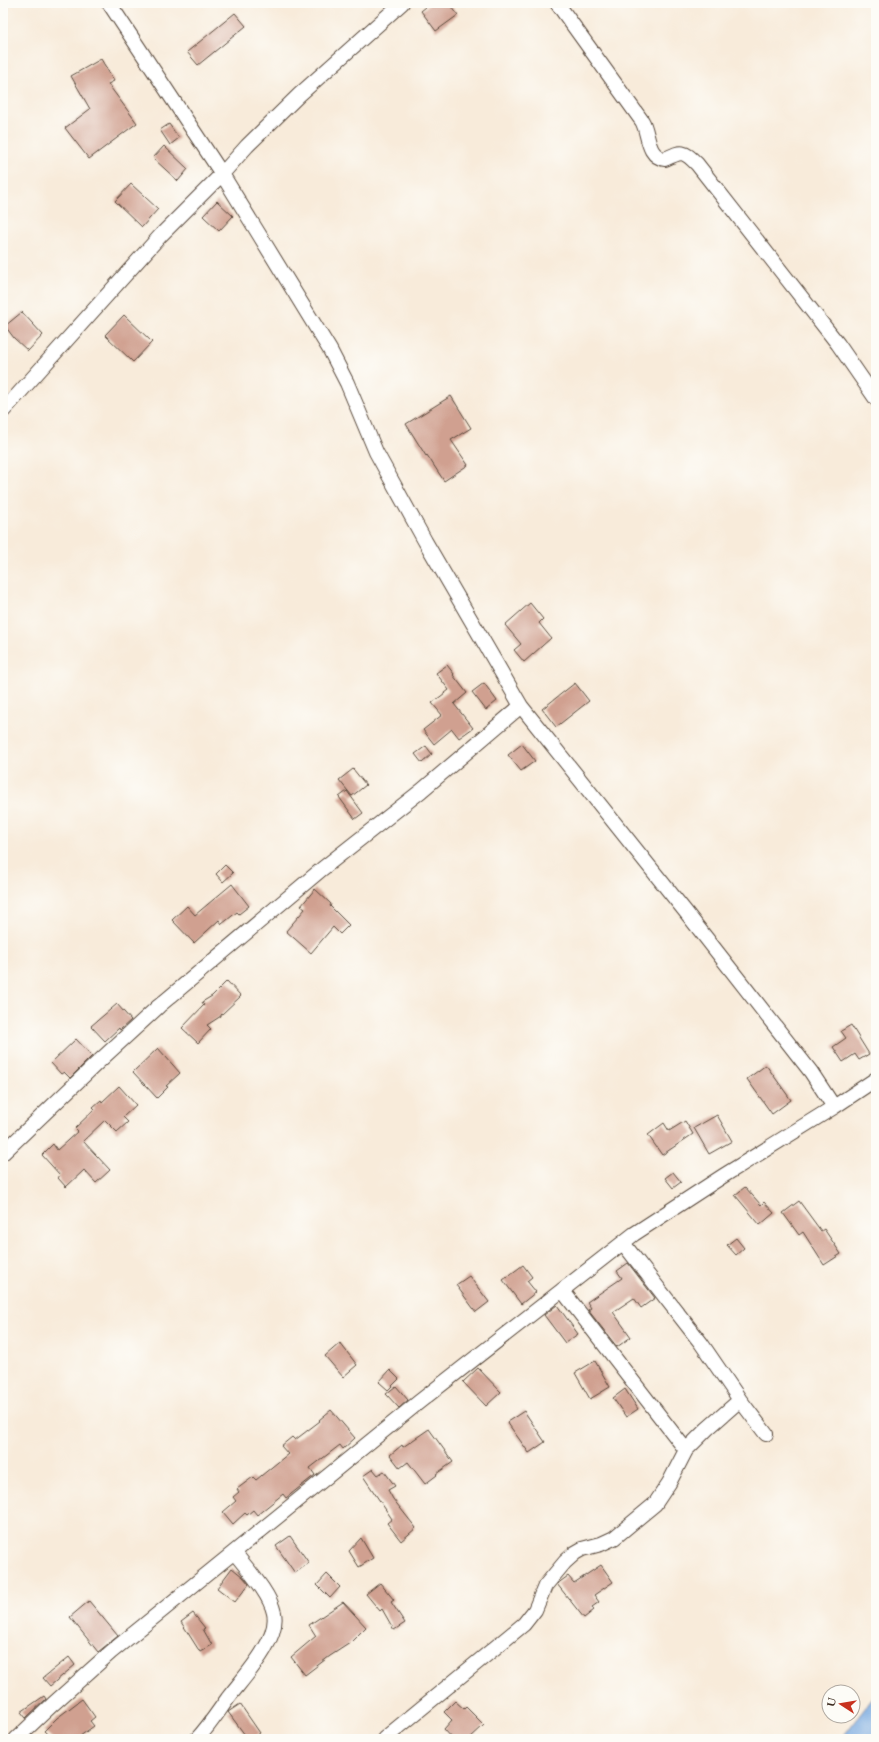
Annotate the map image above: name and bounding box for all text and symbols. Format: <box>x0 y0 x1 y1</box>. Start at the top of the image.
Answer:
north arrow <box>821 1684 861 1724</box>
text: U <box>823 1696 840 1708</box>

